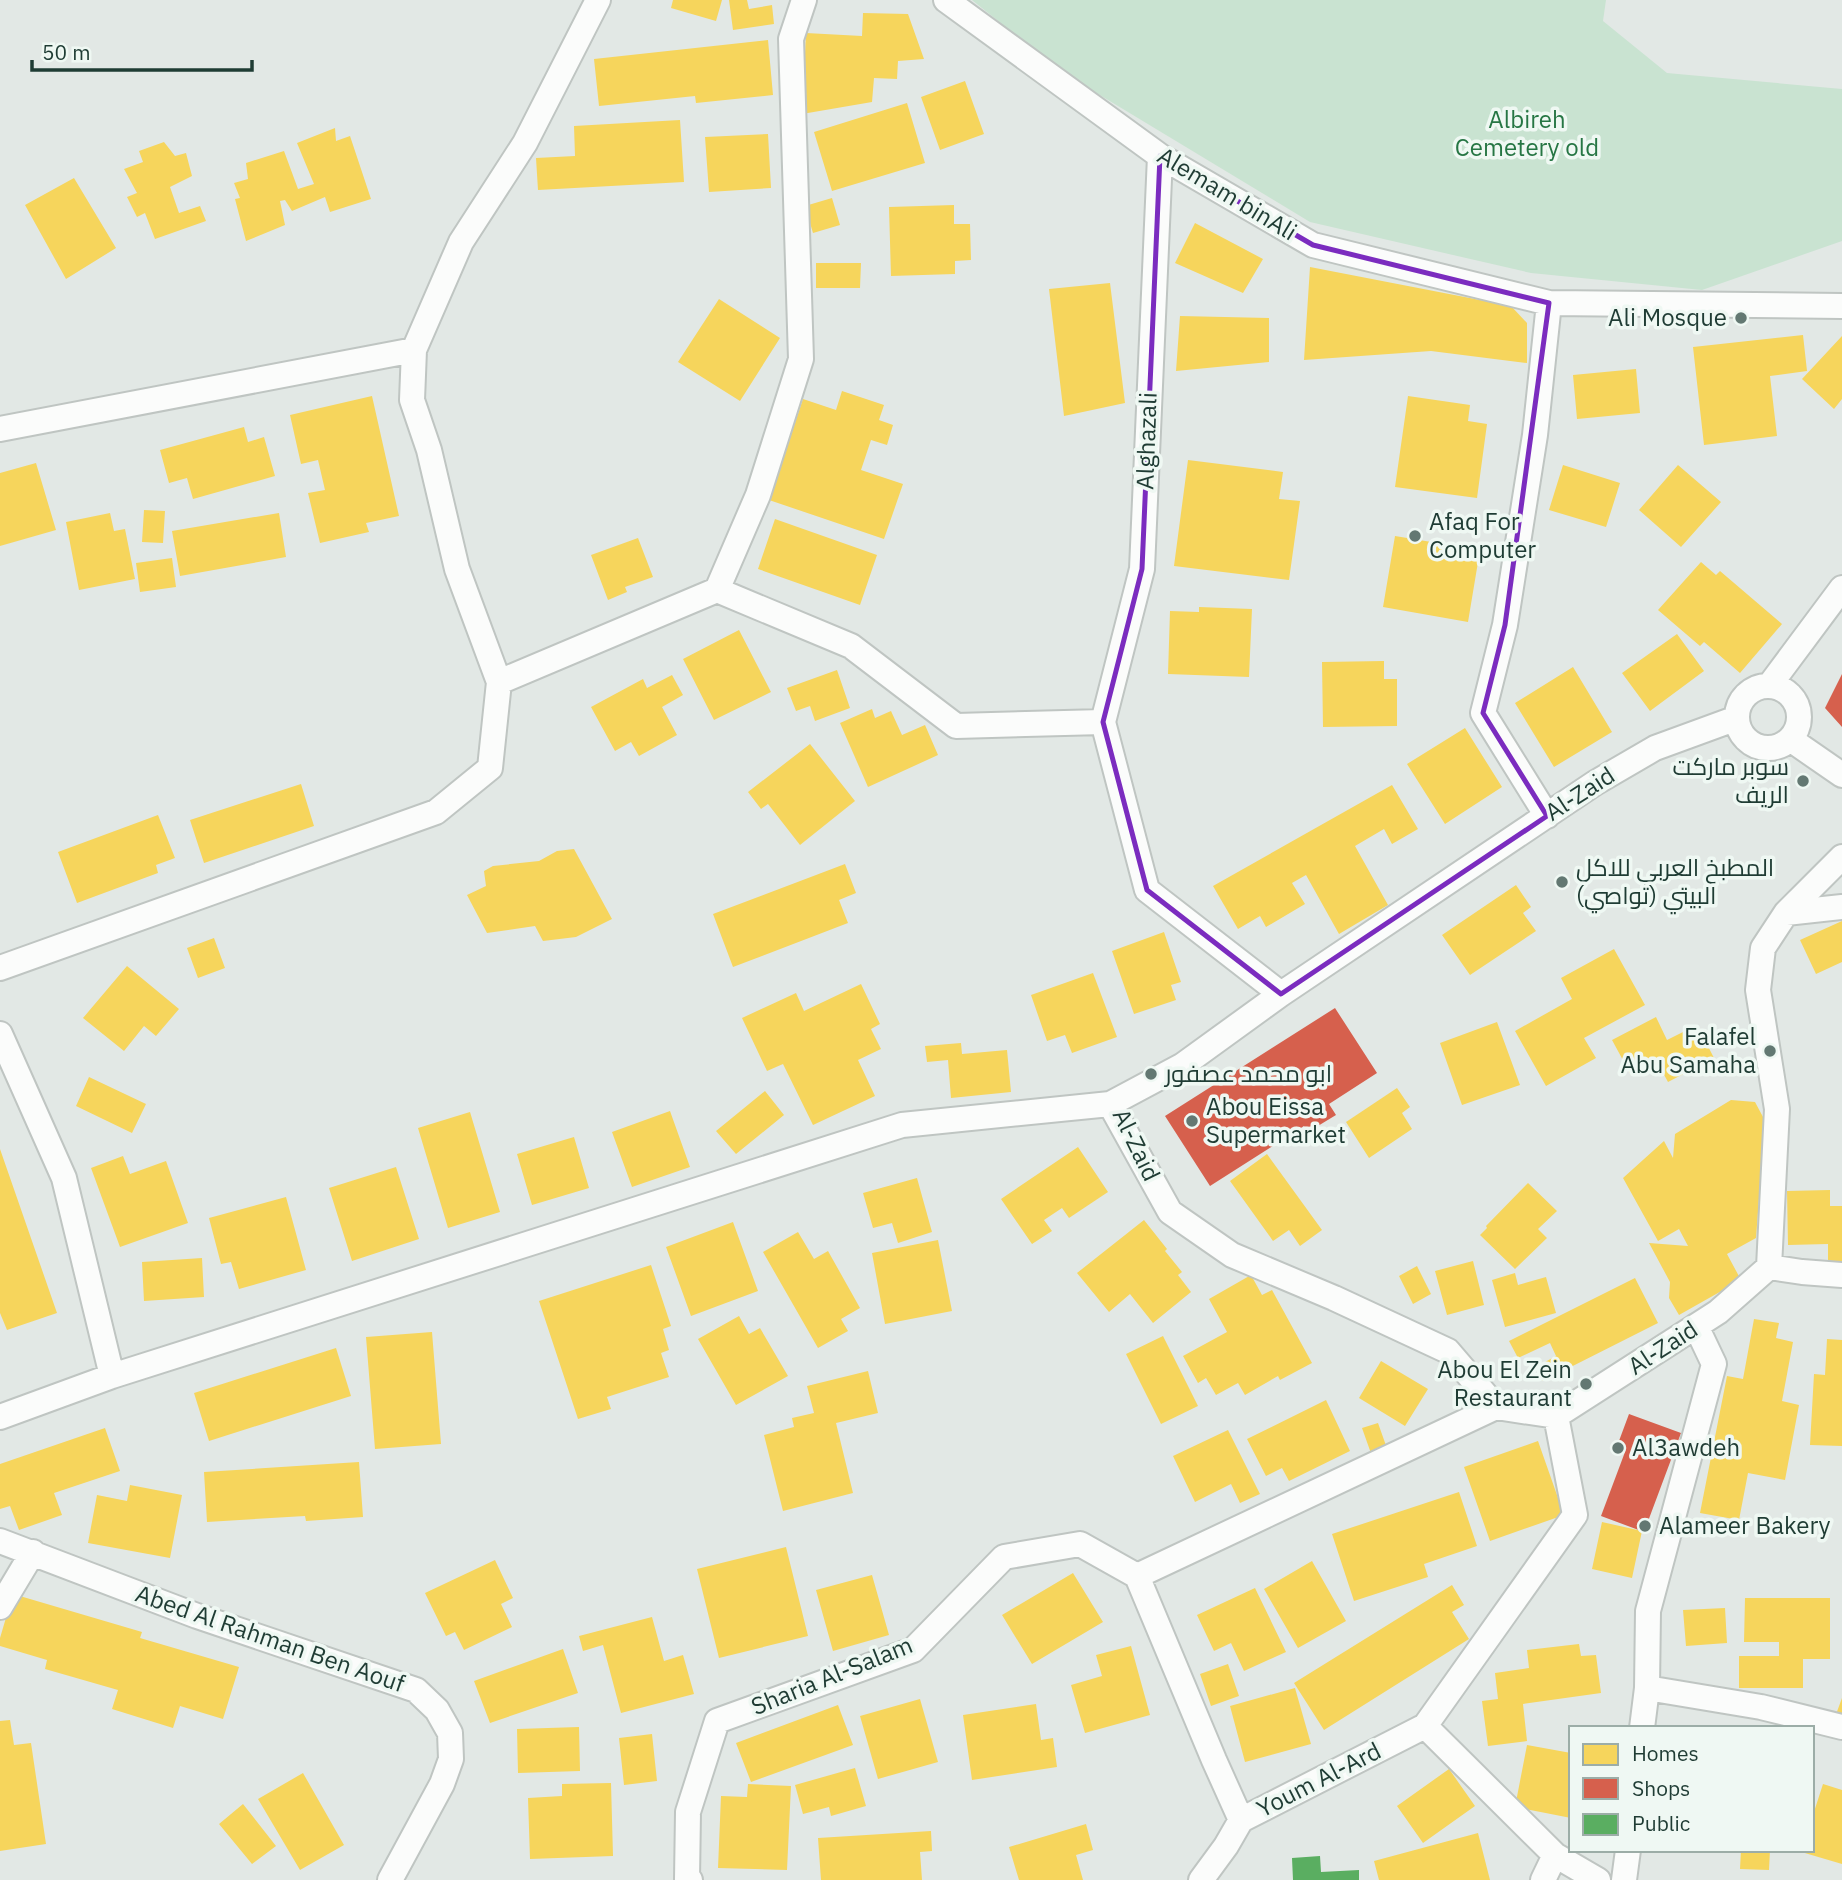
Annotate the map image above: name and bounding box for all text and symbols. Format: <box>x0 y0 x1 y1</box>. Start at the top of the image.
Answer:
scale bar <box>32 28 252 72</box>
text: 50 m <box>42 38 91 66</box>
park label: Albireh Cemetery old <box>1455 103 1599 163</box>
street label: Alemam binAli <box>1152 139 1303 247</box>
place label: Ali Mosque <box>1608 301 1727 333</box>
marker: Ali Mosque <box>1733 310 1749 326</box>
street label: Alghazali <box>1128 392 1164 490</box>
place label: Afaq For Computer <box>1429 505 1536 565</box>
marker: Afaq For Computer <box>1407 528 1423 544</box>
place label: سوبر ماركت الريف <box>1673 750 1789 810</box>
street label: Al-Zaid <box>1538 759 1620 828</box>
marker: سوبر ماركت الريف <box>1795 773 1811 789</box>
place label: المطبخ العربي للاكل البيتي (تواصي) <box>1576 851 1774 915</box>
marker: المطبخ العربي للاكل البيتي (تواصي) <box>1554 874 1570 890</box>
place label: Falafel Abu Samaha <box>1620 1020 1756 1080</box>
marker: Falafel Abu Samaha <box>1762 1043 1778 1059</box>
place label: ابو محمد عصفور <box>1163 1057 1332 1089</box>
marker: ابو محمد عصفور <box>1143 1066 1159 1082</box>
place label: Abou Eissa Supermarket <box>1206 1090 1346 1150</box>
street label: Al-Zaid <box>1106 1103 1168 1186</box>
marker: Abou Eissa Supermarket <box>1184 1113 1200 1129</box>
street label: Al-Zaid <box>1621 1313 1703 1382</box>
place label: Abou El Zein Restaurant <box>1437 1353 1572 1413</box>
marker: Abou El Zein Restaurant <box>1578 1376 1594 1392</box>
place label: Al3awdeh <box>1632 1431 1740 1463</box>
marker: Al3awdeh <box>1610 1440 1626 1456</box>
place label: Alameer Bakery <box>1659 1509 1830 1541</box>
marker: Alameer Bakery <box>1637 1518 1653 1534</box>
street label: Abed Al Rahman Ben Aouf <box>131 1577 409 1699</box>
street label: Sharia Al-Salam <box>746 1628 917 1722</box>
legend <box>1569 1726 1814 1852</box>
street label: Youm Al-Ard <box>1251 1734 1386 1824</box>
text: Homes <box>1632 1739 1699 1767</box>
text: Shops <box>1632 1774 1690 1802</box>
text: Public <box>1632 1809 1690 1837</box>

